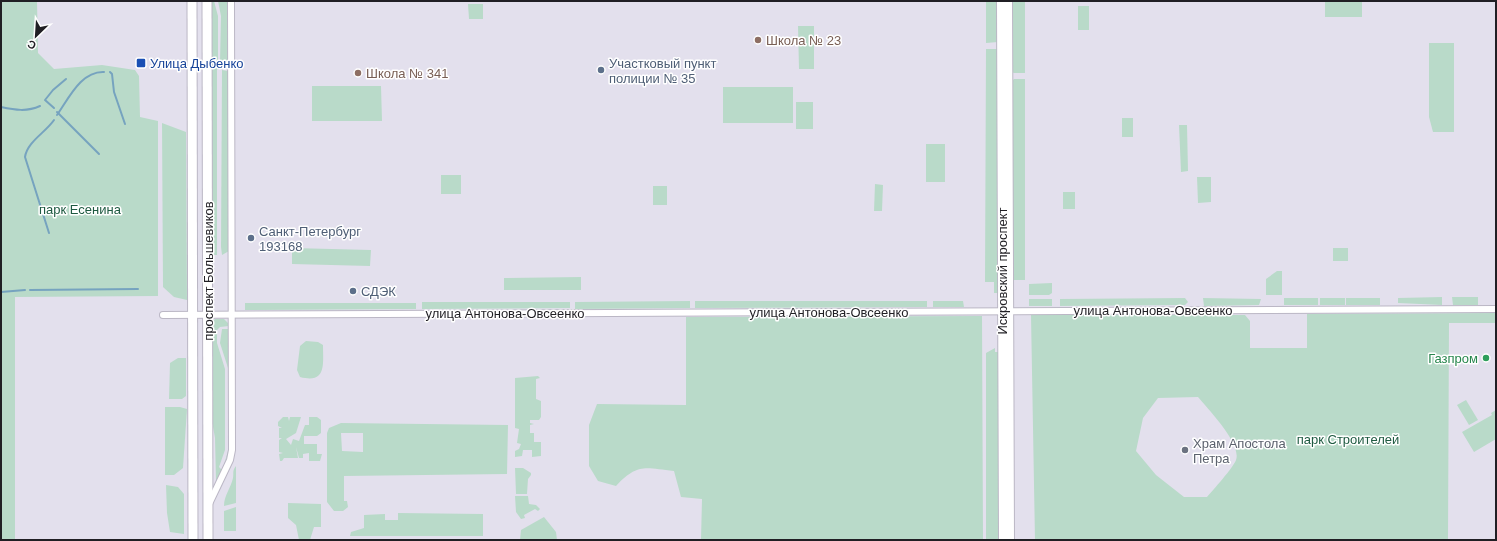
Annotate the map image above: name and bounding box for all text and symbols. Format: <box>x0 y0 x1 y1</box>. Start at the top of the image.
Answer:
north arrow <box>16 16 56 56</box>
place label: Школа № 23 <box>766 33 841 48</box>
marker: Школа № 23 <box>753 35 763 45</box>
text: С <box>26 38 38 52</box>
place label: Улица Дыбенко <box>150 56 243 71</box>
place label: Участковый пункт полиции № 35 <box>609 56 716 86</box>
marker: Улица Дыбенко <box>135 57 147 69</box>
marker: Участковый пункт полиции № 35 <box>596 65 606 75</box>
place label: Школа № 341 <box>366 66 448 81</box>
marker: Школа № 341 <box>353 68 363 78</box>
street label: проспект Большевиков <box>201 201 216 341</box>
park label: парк Есенина <box>39 202 122 217</box>
street label: Искровский проспект <box>995 207 1010 335</box>
place label: Санкт-Петербург 193168 <box>259 224 361 254</box>
marker: Санкт-Петербург 193168 <box>246 233 256 243</box>
place label: СДЭК <box>361 284 396 299</box>
marker: СДЭК <box>348 286 358 296</box>
street label: улица Антонова-Овсеенко <box>1073 303 1233 318</box>
street label: улица Антонова-Овсеенко <box>749 305 909 320</box>
street label: улица Антонова-Овсеенко <box>425 306 585 321</box>
place label: Газпром <box>1428 351 1478 366</box>
marker: Газпром <box>1481 353 1491 363</box>
park label: парк Строителей <box>1297 432 1399 447</box>
place label: Храм Апостола Петра <box>1193 436 1286 466</box>
marker: Храм Апостола Петра <box>1180 445 1190 455</box>

